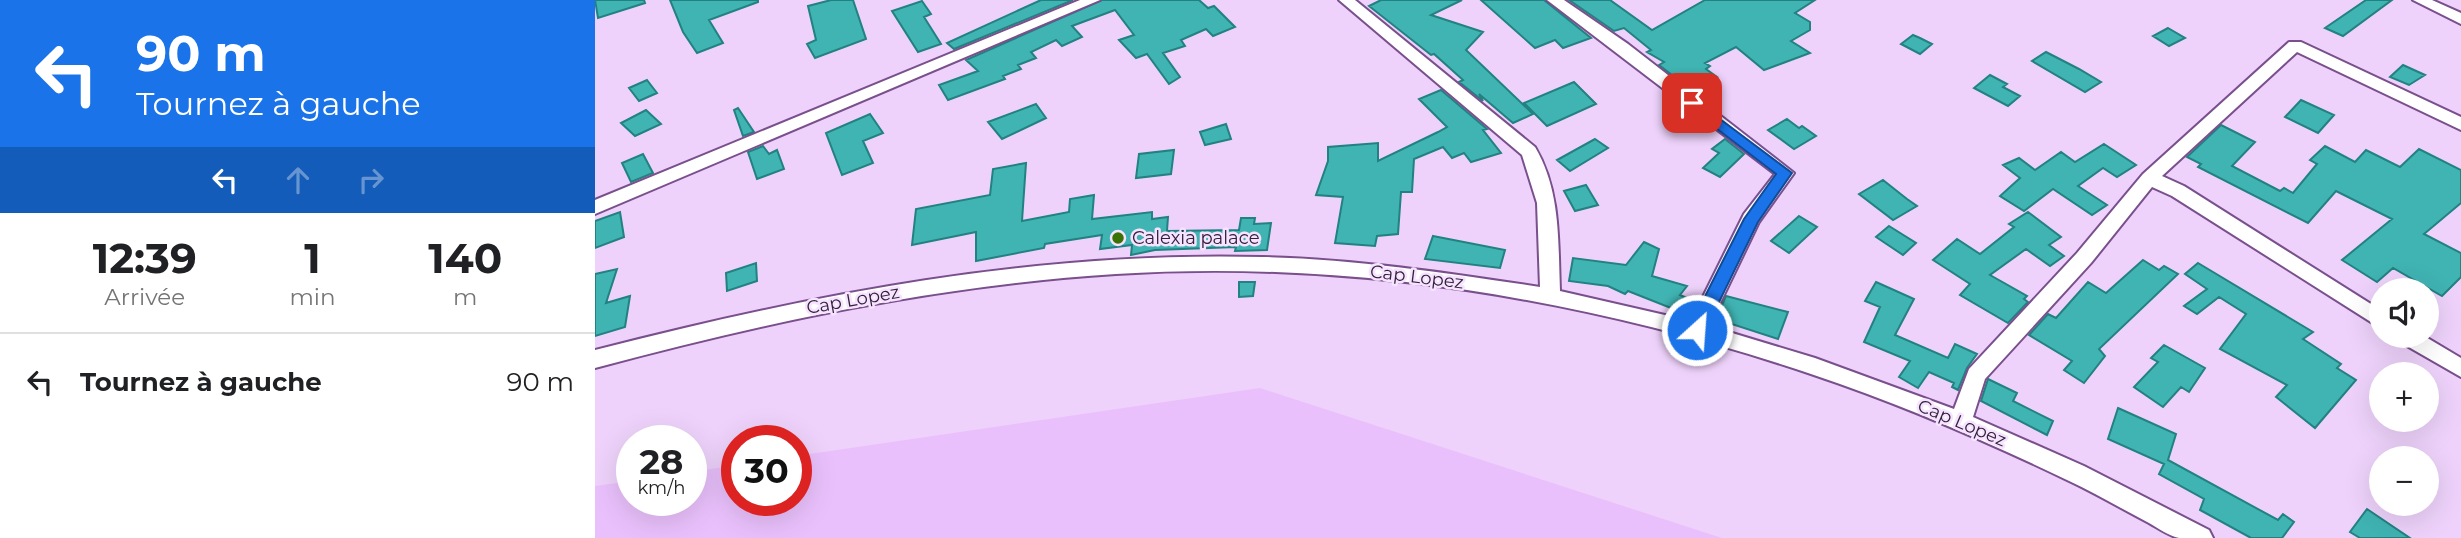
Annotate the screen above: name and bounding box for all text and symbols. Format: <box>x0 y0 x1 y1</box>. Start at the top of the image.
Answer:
text: 90 m <box>136 24 266 83</box>
icon: left <box>21 28 112 119</box>
pin <box>1662 73 1722 133</box>
text: Tournez à gauche <box>136 84 421 123</box>
icon: arrive <box>1673 84 1711 122</box>
icon: left <box>206 161 244 199</box>
icon: ahead <box>279 161 317 199</box>
icon: right <box>352 161 390 199</box>
place label: Calexia palace <box>1132 227 1260 249</box>
marker: Calexia palace <box>1110 230 1126 246</box>
text: 12:39 <box>93 232 197 284</box>
text: 1 <box>304 232 321 284</box>
text: 140 <box>428 232 502 284</box>
street label: Cap Lopez <box>1369 260 1465 294</box>
map controls <box>2369 278 2439 516</box>
button: sound <box>2369 278 2439 348</box>
street label: Cap Lopez <box>805 281 901 319</box>
text: Arrivée <box>104 283 185 311</box>
text: min <box>289 283 336 311</box>
text: m <box>453 283 477 311</box>
position arrow <box>1660 293 1734 367</box>
button: + <box>2369 362 2439 432</box>
icon: left <box>21 363 59 401</box>
text: Tournez à gauche <box>80 366 322 398</box>
text: 90 m <box>507 366 574 398</box>
street label: Cap Lopez <box>1914 394 2010 452</box>
speed limit sign: 30 <box>721 425 812 516</box>
text: 28 <box>640 440 683 483</box>
button: − <box>2369 446 2439 516</box>
text: km/h <box>637 477 686 499</box>

